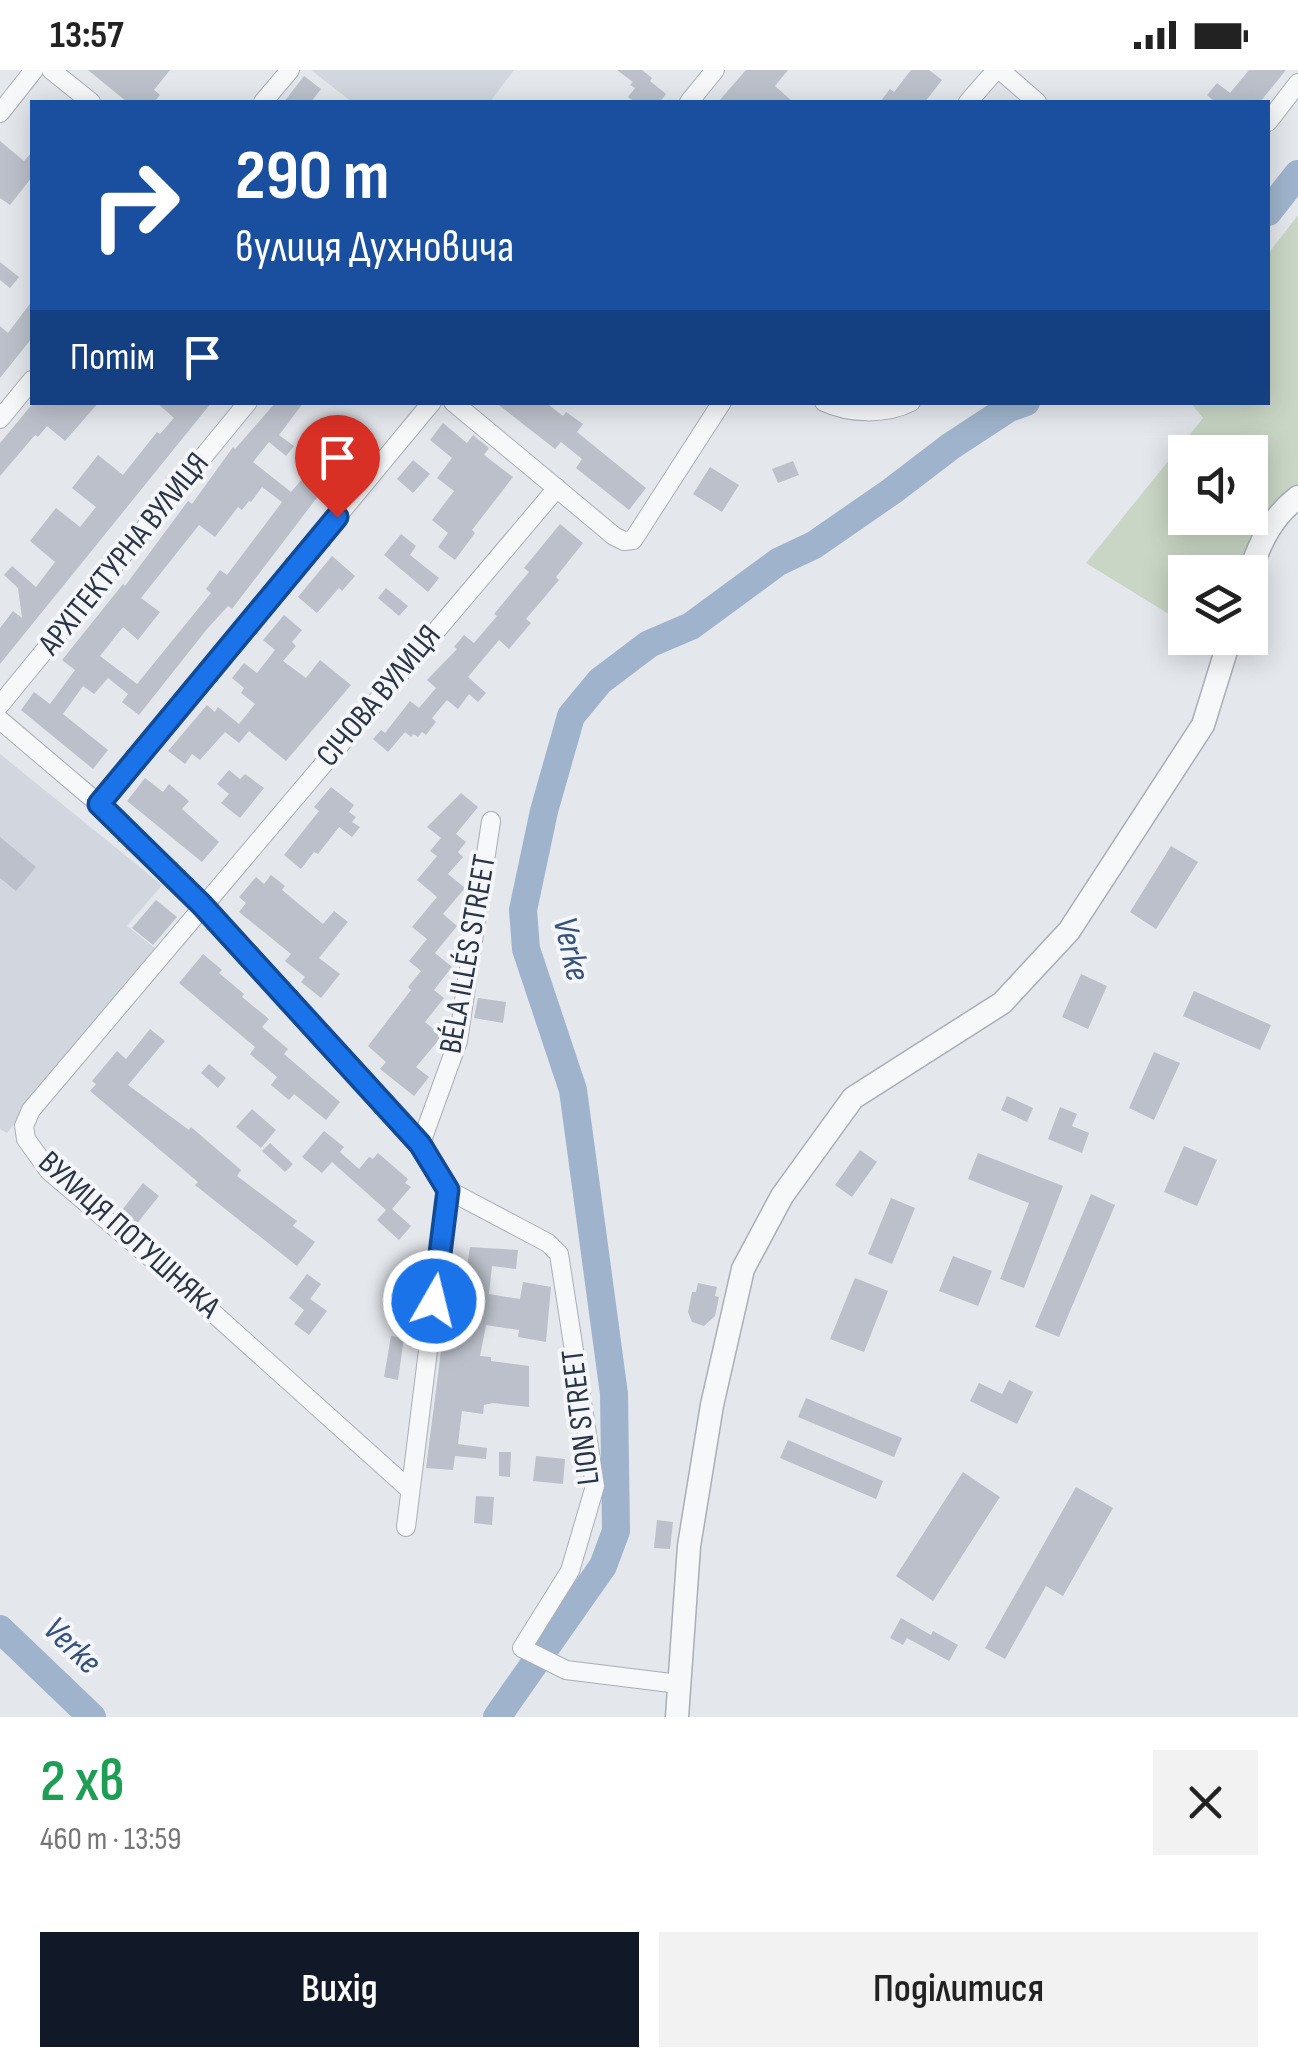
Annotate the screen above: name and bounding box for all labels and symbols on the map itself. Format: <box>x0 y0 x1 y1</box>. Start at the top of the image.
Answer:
pin <box>295 415 380 518</box>
street label: АРХІТЕКТУРНА ВУЛИЦЯ <box>30 445 218 664</box>
street label: СІЧОВА ВУЛИЦЯ <box>309 617 449 775</box>
street label: BÉLA ILLÉS STREET <box>431 852 505 1056</box>
water label: Verke <box>543 913 599 985</box>
street label: ВУЛИЦЯ ПОТУШНЯКА <box>30 1143 228 1327</box>
position arrow <box>382 1249 486 1353</box>
street label: LION STREET <box>553 1347 609 1487</box>
water label: Verke <box>34 1608 110 1684</box>

